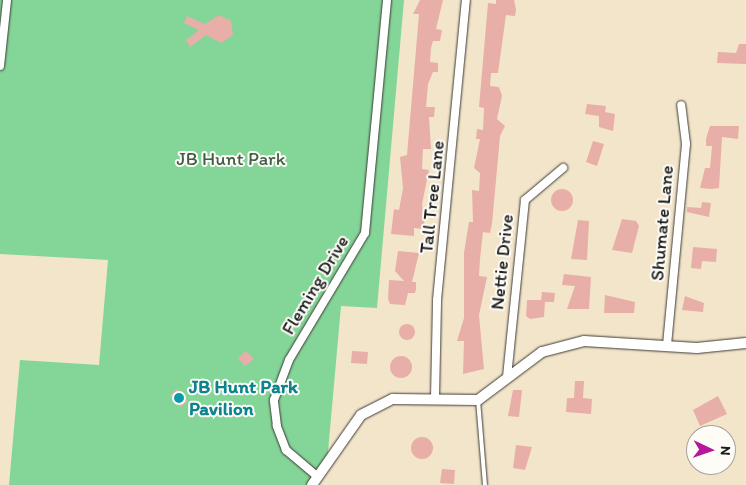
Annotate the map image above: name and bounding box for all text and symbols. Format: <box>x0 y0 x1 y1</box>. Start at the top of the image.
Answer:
street label: Tall Tree Lane <box>415 140 449 254</box>
park label: JB Hunt Park <box>177 148 285 170</box>
street label: Shumate Lane <box>646 164 678 282</box>
street label: Nettie Drive <box>486 213 518 311</box>
street label: Fleming Drive <box>276 231 354 339</box>
place label: JB Hunt Park Pavilion <box>189 376 298 420</box>
marker: JB Hunt Park Pavilion <box>173 392 185 404</box>
north arrow <box>686 425 736 475</box>
text: N <box>717 446 734 456</box>

